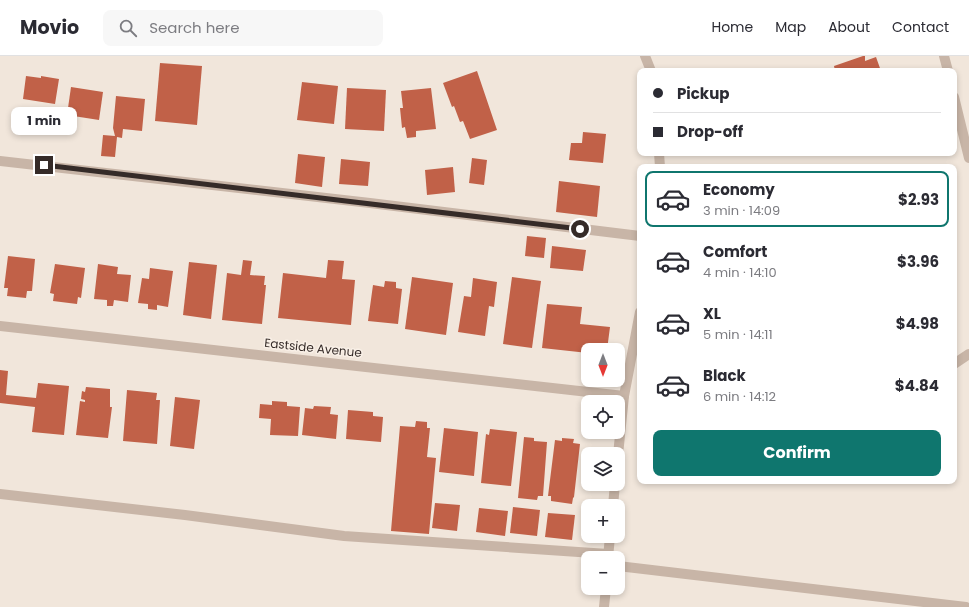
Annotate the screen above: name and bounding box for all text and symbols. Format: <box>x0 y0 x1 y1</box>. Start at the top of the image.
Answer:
search box <box>103 10 383 46</box>
text: Movio <box>20 14 79 41</box>
icon: search <box>117 17 139 39</box>
text: Search here <box>149 17 240 38</box>
text: Home <box>711 17 753 37</box>
text: Map <box>775 17 806 37</box>
text: About <box>828 17 870 37</box>
text: Contact <box>892 17 949 37</box>
text: Pickup <box>677 83 729 104</box>
callout: 1 min <box>11 107 77 135</box>
text: 1 min <box>27 111 61 130</box>
text: Drop-off <box>677 121 743 142</box>
route end <box>35 156 53 174</box>
text: Economy <box>703 179 775 200</box>
icon: car <box>655 181 691 217</box>
text: $2.93 <box>898 189 939 210</box>
text: 3 min · 14:09 <box>703 201 780 220</box>
route start <box>571 220 589 238</box>
text: Comfort <box>703 241 767 262</box>
icon: car <box>655 243 691 279</box>
text: $3.96 <box>897 251 939 272</box>
text: 4 min · 14:10 <box>703 263 777 282</box>
text: XL <box>703 303 721 324</box>
icon: car <box>655 305 691 341</box>
text: $4.98 <box>896 313 939 334</box>
text: 5 min · 14:11 <box>703 325 773 344</box>
street label: Eastside Avenue <box>263 334 363 361</box>
north arrow <box>581 343 625 387</box>
map controls <box>581 343 625 595</box>
text: Black <box>703 365 746 386</box>
icon: car <box>655 367 691 403</box>
text: $4.84 <box>895 375 939 396</box>
text: 6 min · 14:12 <box>703 387 776 406</box>
button: locate <box>581 395 625 439</box>
button: Confirm <box>653 430 941 476</box>
button: layers <box>581 447 625 491</box>
button: + <box>581 499 625 543</box>
button: − <box>581 551 625 595</box>

